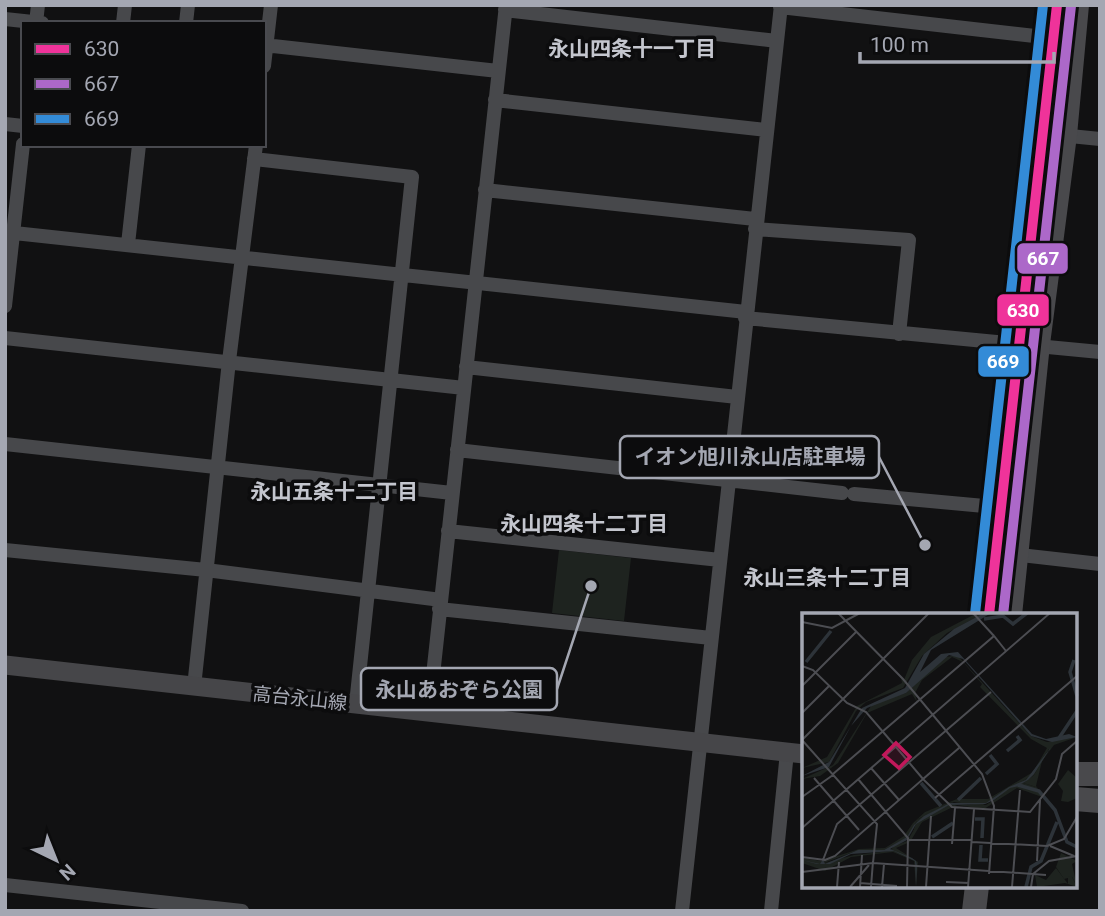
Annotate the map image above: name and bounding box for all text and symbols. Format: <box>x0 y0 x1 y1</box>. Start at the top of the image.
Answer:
legend <box>21 21 266 147</box>
scale bar <box>860 21 1054 65</box>
text: 100 m <box>870 33 929 57</box>
text: 630 <box>84 37 119 61</box>
district label: 永山四条十一丁目 <box>548 37 716 61</box>
text: 667 <box>84 72 119 96</box>
text: 669 <box>84 107 119 131</box>
line badge: 667 <box>1016 242 1069 275</box>
text: 667 <box>1027 247 1059 270</box>
line badge: 630 <box>996 293 1050 327</box>
text: 630 <box>1007 299 1039 322</box>
line badge: 669 <box>977 345 1030 378</box>
text: 669 <box>987 350 1019 373</box>
callout: イオン旭川永山店駐車場 <box>620 436 879 478</box>
text: イオン旭川永山店駐車場 <box>635 445 866 469</box>
district label: 永山五条十二丁目 <box>250 480 418 504</box>
district label: 永山四条十二丁目 <box>500 512 668 536</box>
district label: 永山三条十二丁目 <box>743 566 911 590</box>
inset map <box>802 613 1077 888</box>
callout: 永山あおぞら公園 <box>361 668 557 710</box>
text: 永山あおぞら公園 <box>375 678 543 702</box>
street label: 高台永山線 <box>251 682 348 715</box>
north arrow <box>21 825 91 895</box>
text: N <box>55 859 80 885</box>

